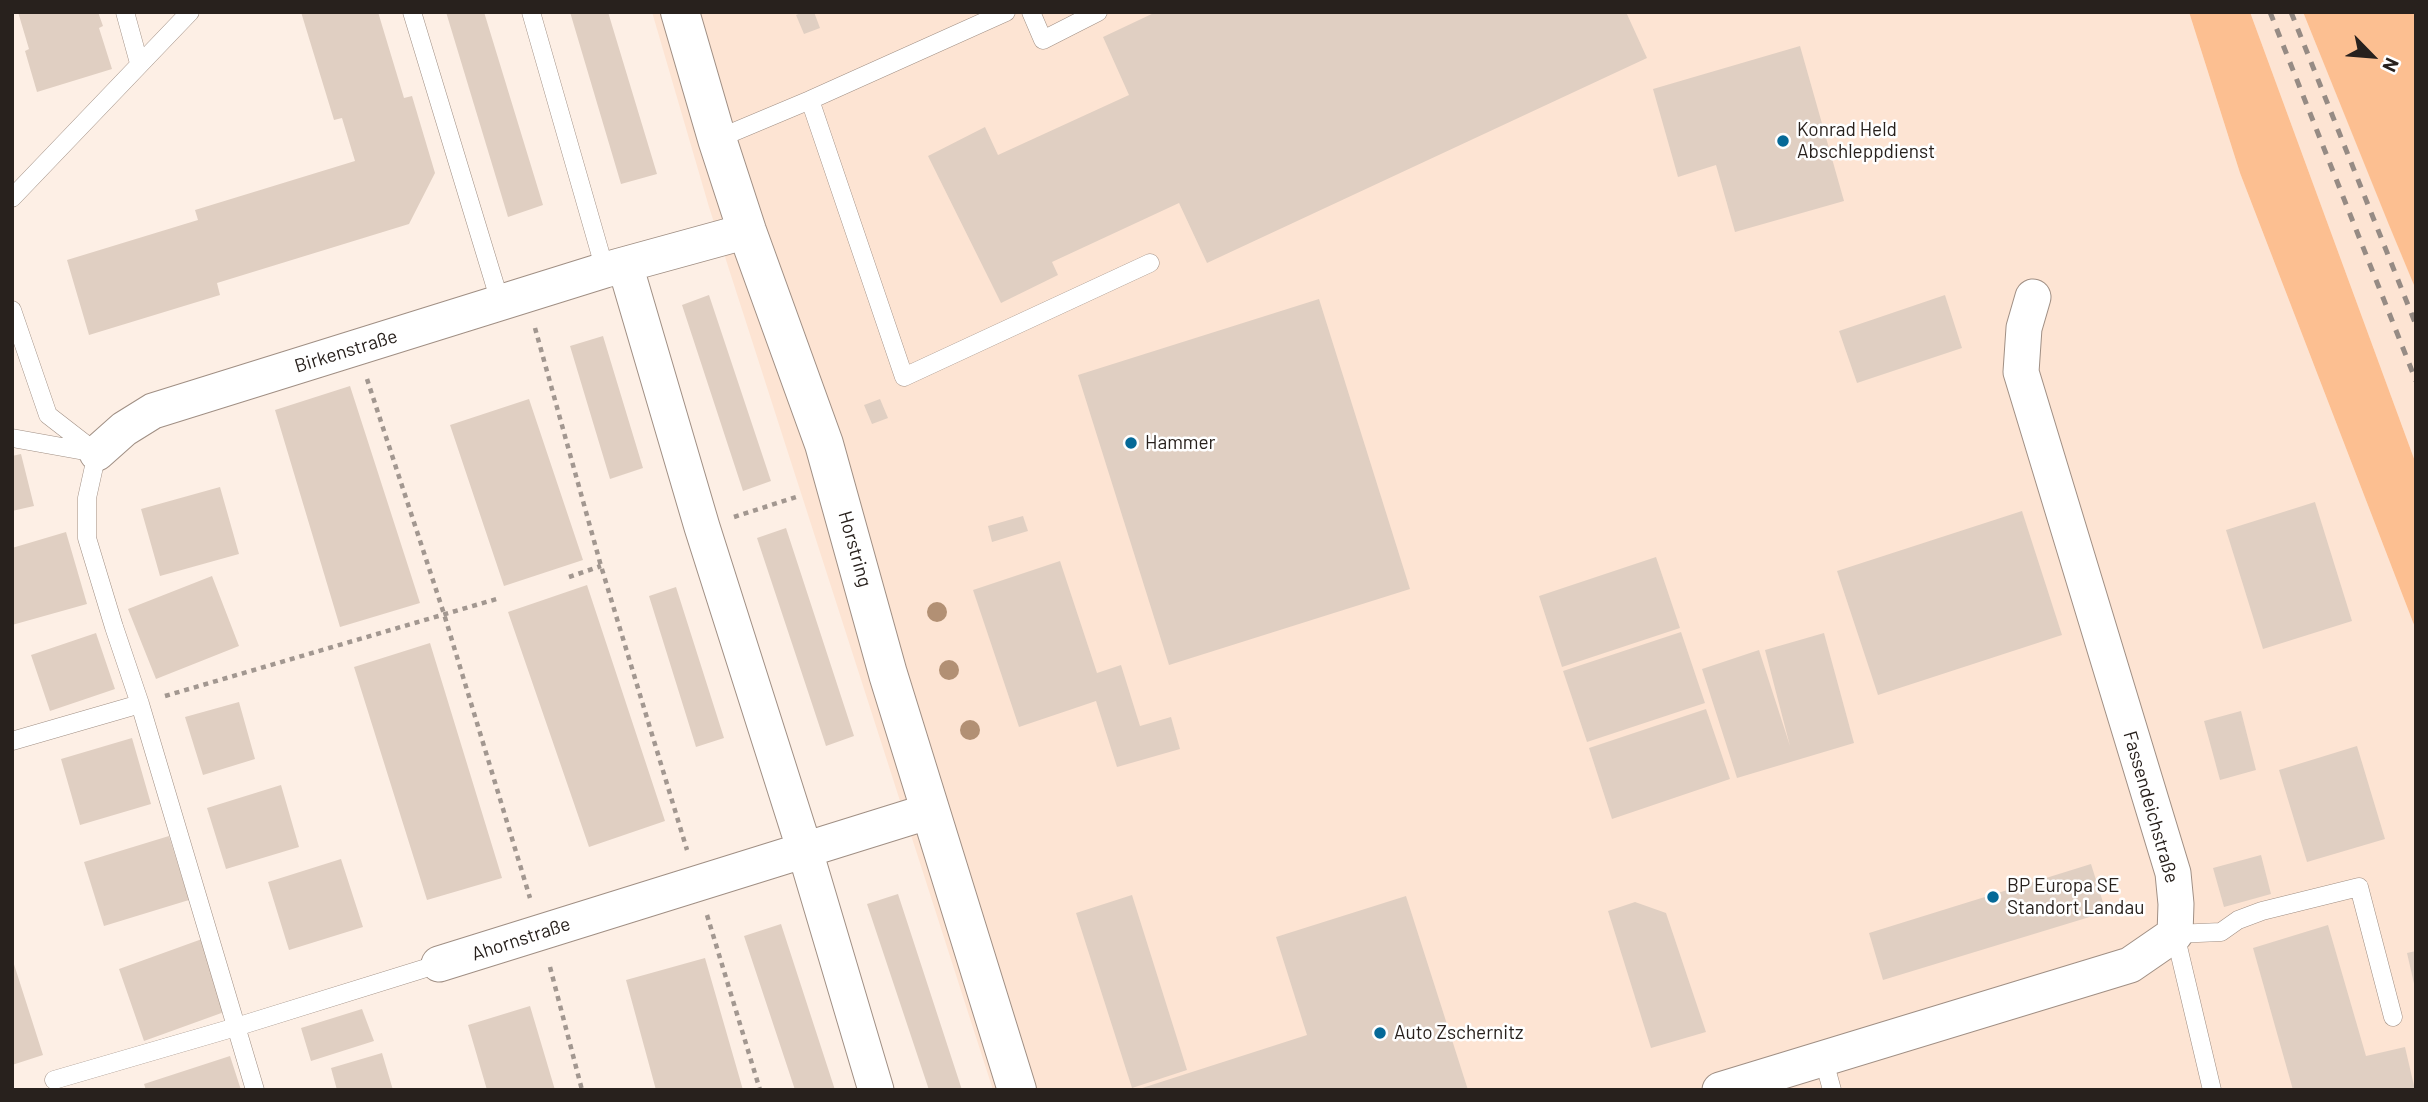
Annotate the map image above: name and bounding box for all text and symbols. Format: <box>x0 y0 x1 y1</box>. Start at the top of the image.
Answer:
north arrow <box>2337 21 2407 91</box>
text: N <box>2378 54 2405 76</box>
place label: Konrad Held Abschleppdienst <box>1797 119 1935 163</box>
marker: Konrad Held Abschleppdienst <box>1775 133 1791 149</box>
street label: Birkenstraße <box>292 325 400 377</box>
place label: Hammer <box>1145 432 1215 454</box>
marker: Hammer <box>1123 435 1139 451</box>
street label: Horstring <box>833 508 877 590</box>
street label: Fassendeichstraße <box>2118 728 2184 886</box>
place label: BP Europa SE Standort Landau <box>2007 875 2144 919</box>
marker: BP Europa SE Standort Landau <box>1985 889 2001 905</box>
street label: Ahornstraße <box>469 912 573 966</box>
place label: Auto Zschernitz <box>1394 1022 1524 1044</box>
marker: Auto Zschernitz <box>1372 1025 1388 1041</box>

